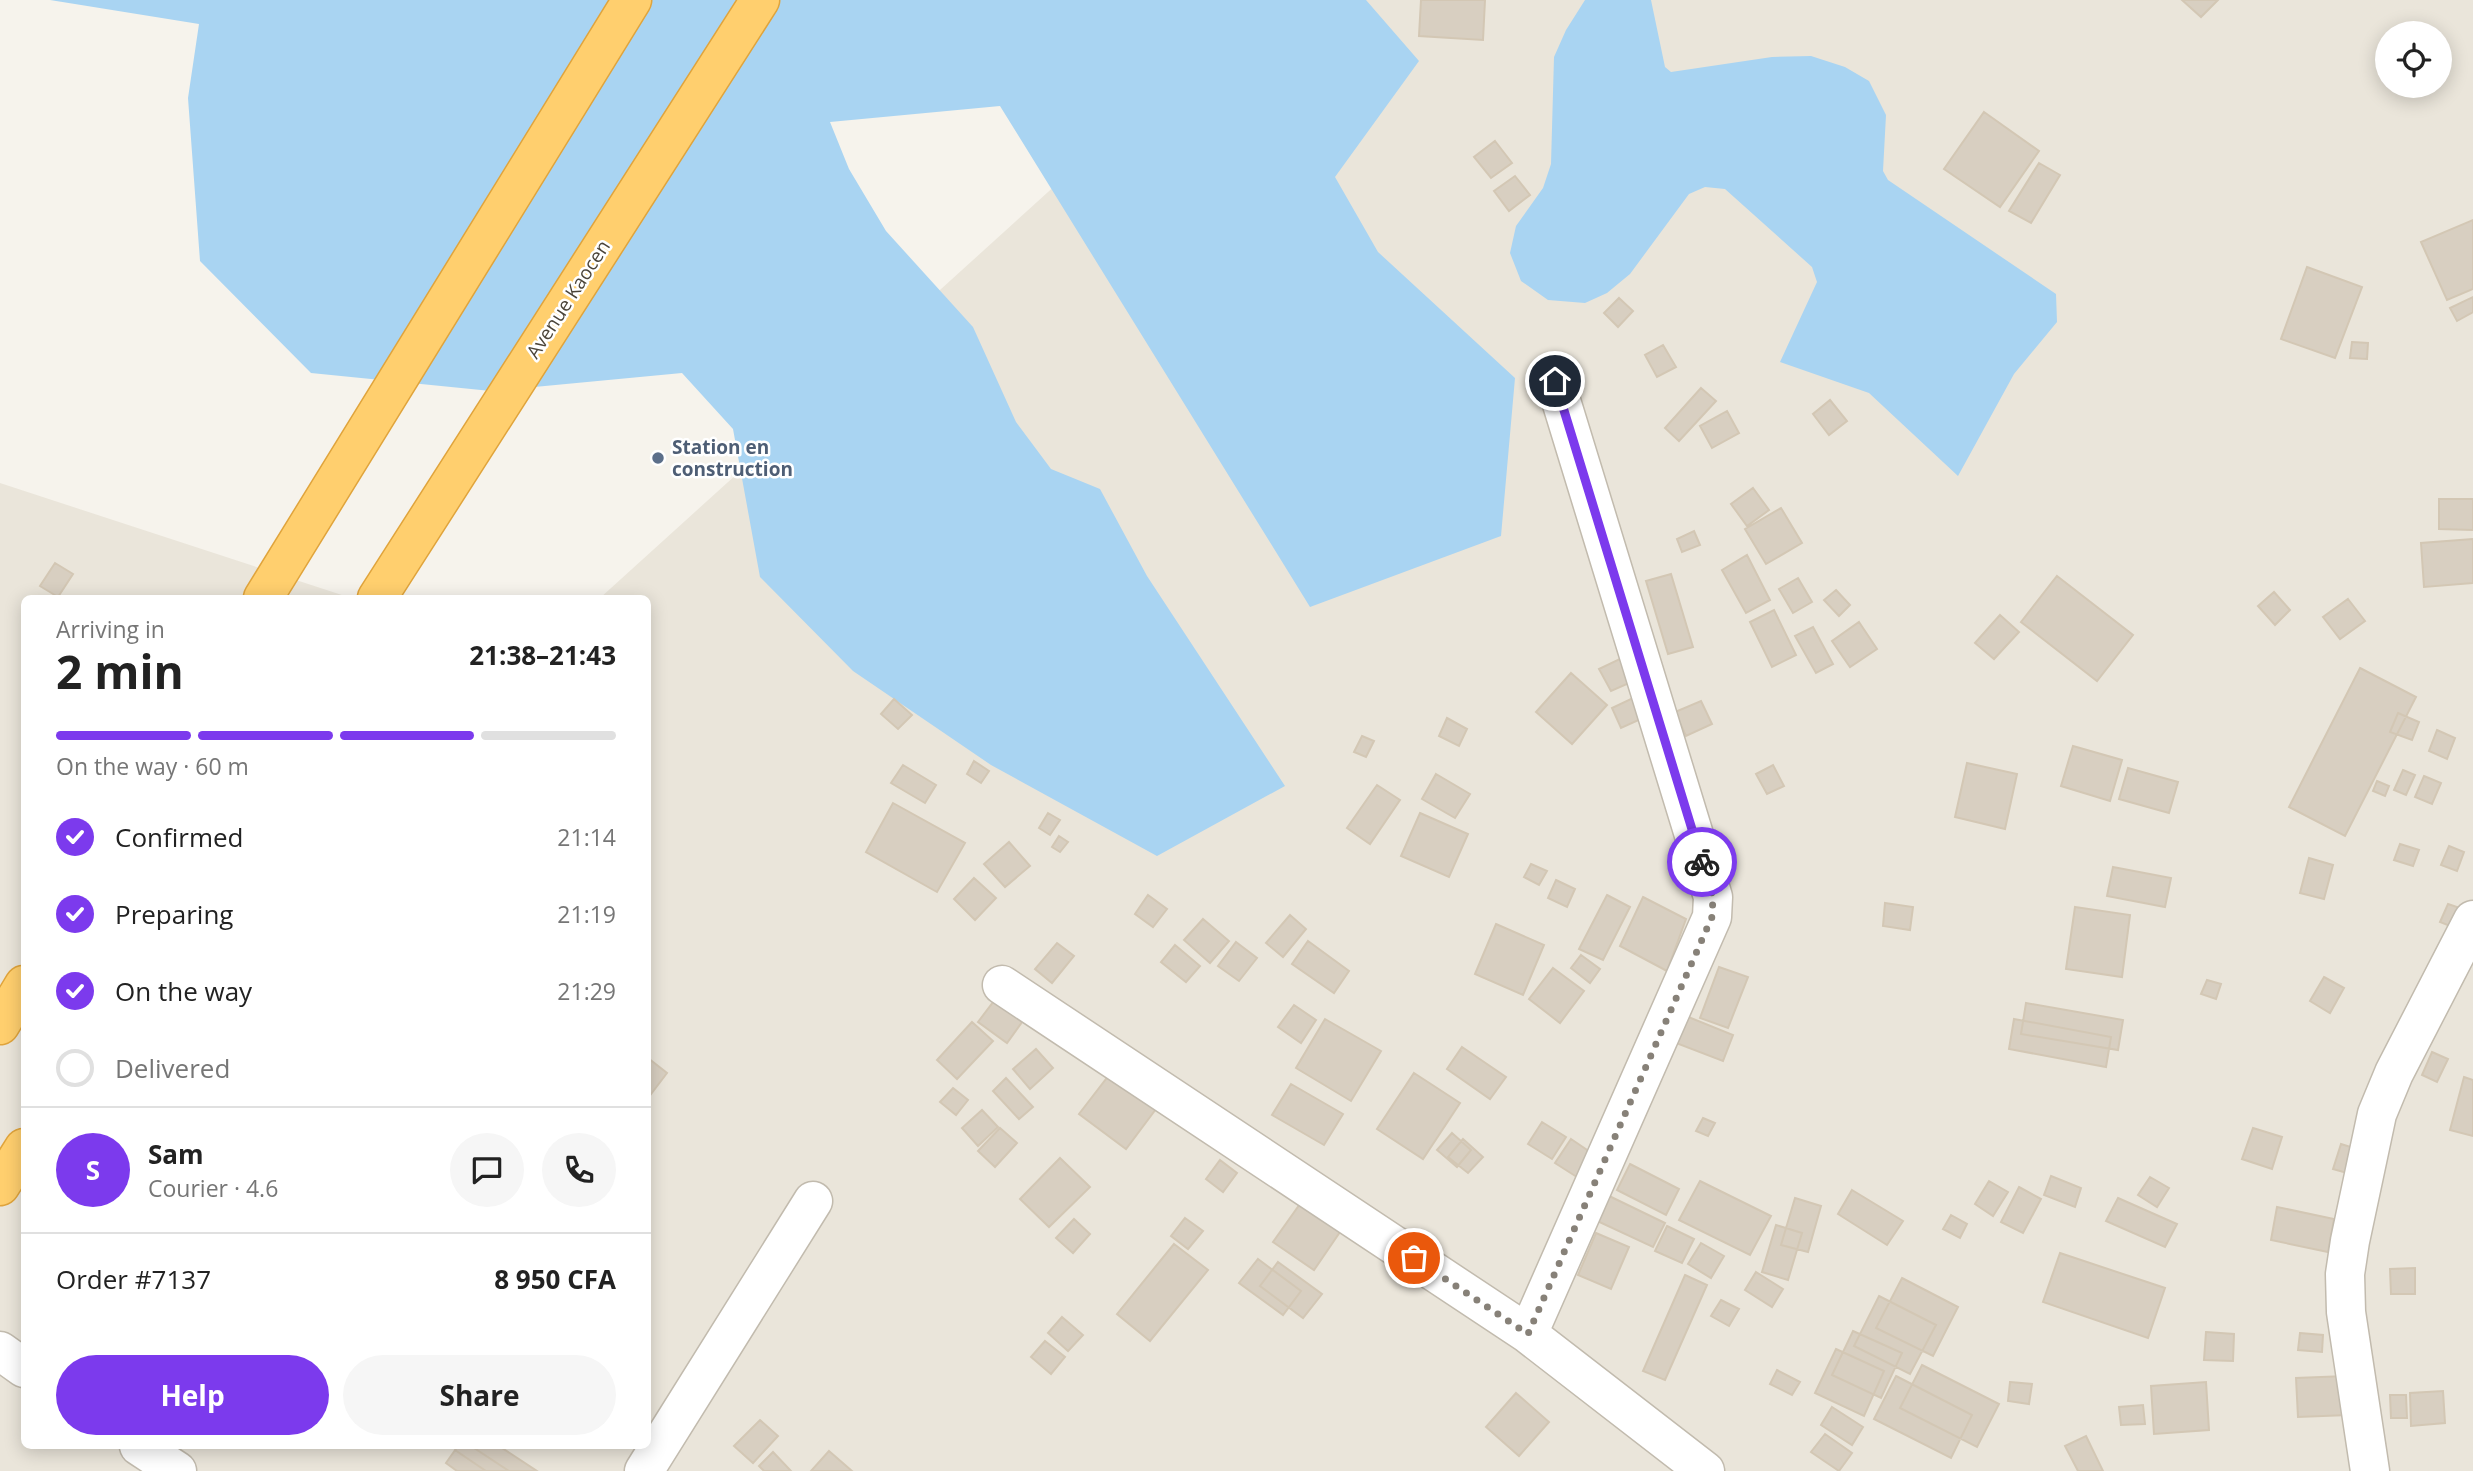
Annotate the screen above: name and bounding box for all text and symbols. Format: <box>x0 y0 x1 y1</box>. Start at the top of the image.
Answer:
map controls <box>2375 21 2452 98</box>
button: locate <box>2375 21 2452 98</box>
street label: Avenue Kaocen <box>520 235 616 363</box>
pin <box>1525 351 1585 411</box>
icon: home <box>1536 362 1574 400</box>
place label: Station en construction <box>672 434 793 482</box>
marker: Station en construction <box>650 450 666 466</box>
text: Arriving in <box>56 613 165 645</box>
text: 21:38–21:43 <box>469 637 616 673</box>
text: 2 min <box>56 640 184 702</box>
text: On the way · 60 m <box>56 750 249 782</box>
icon: check <box>56 818 94 856</box>
text: Confirmed <box>115 819 243 855</box>
text: 21:14 <box>557 821 616 853</box>
courier <box>1667 827 1737 897</box>
icon: bike <box>1683 843 1721 881</box>
icon: check <box>56 895 94 933</box>
text: Preparing <box>115 896 233 932</box>
text: 21:19 <box>557 898 616 930</box>
icon: check <box>56 972 94 1010</box>
text: On the way <box>115 973 252 1009</box>
text: 21:29 <box>557 975 616 1007</box>
text: Delivered <box>115 1050 230 1086</box>
button: chat <box>450 1133 524 1207</box>
button: phone <box>542 1133 616 1207</box>
text: Sam <box>148 1136 204 1172</box>
text: S <box>86 1152 100 1188</box>
text: Courier · 4.6 <box>148 1172 278 1204</box>
pin <box>1384 1228 1444 1288</box>
icon: bag <box>1395 1239 1433 1277</box>
text: Order #7137 <box>56 1261 211 1297</box>
text: 8 950 CFA <box>494 1261 616 1297</box>
button: Help <box>56 1355 329 1435</box>
button: Share <box>343 1355 616 1435</box>

